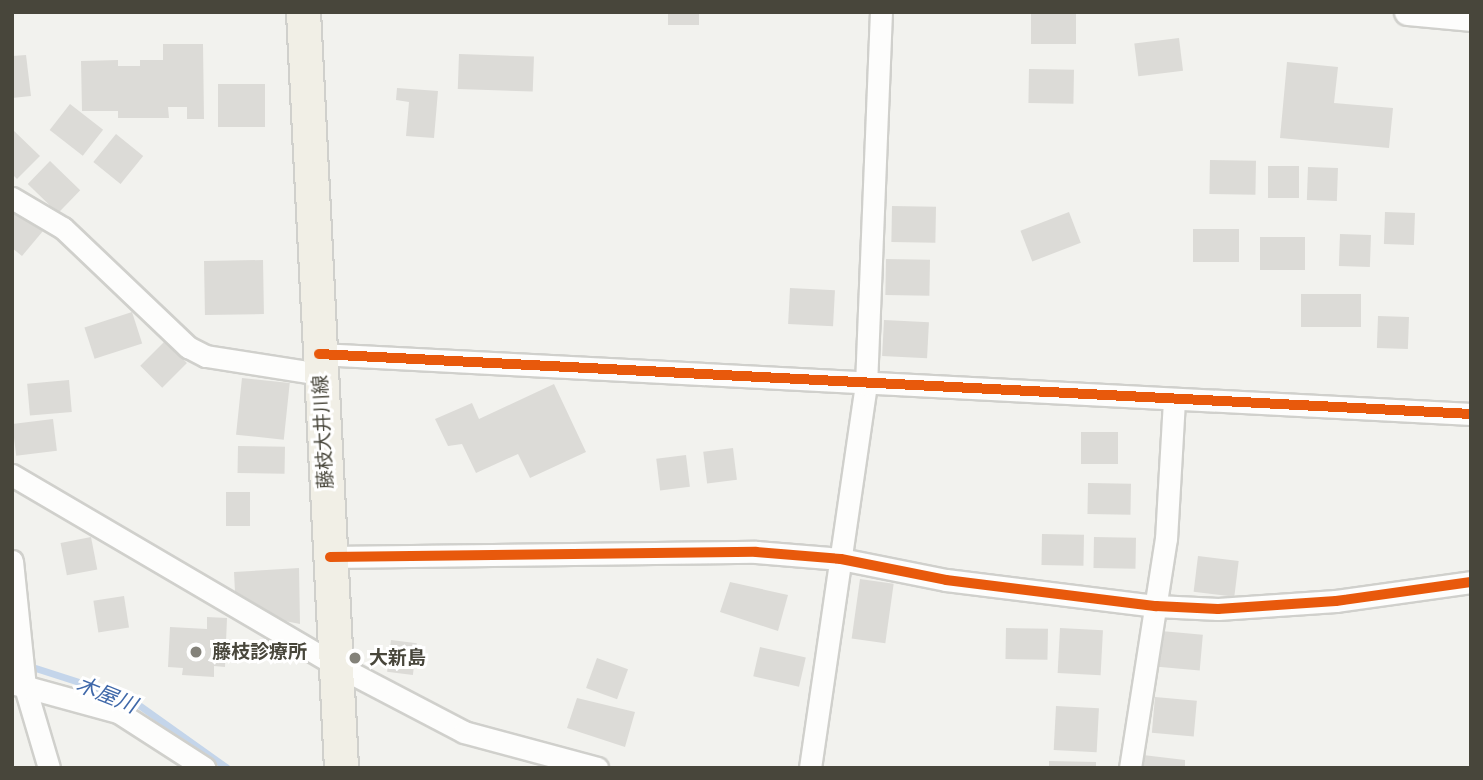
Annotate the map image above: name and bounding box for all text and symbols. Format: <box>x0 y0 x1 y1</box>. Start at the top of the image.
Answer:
street label: 藤枝大井川線 <box>309 374 337 490</box>
place label: 藤枝診療所 <box>212 641 307 663</box>
marker: 藤枝診療所 <box>186 642 206 662</box>
place label: 大新島 <box>369 647 426 669</box>
marker: 大新島 <box>347 650 363 666</box>
water label: 木屋川 <box>73 671 141 717</box>

